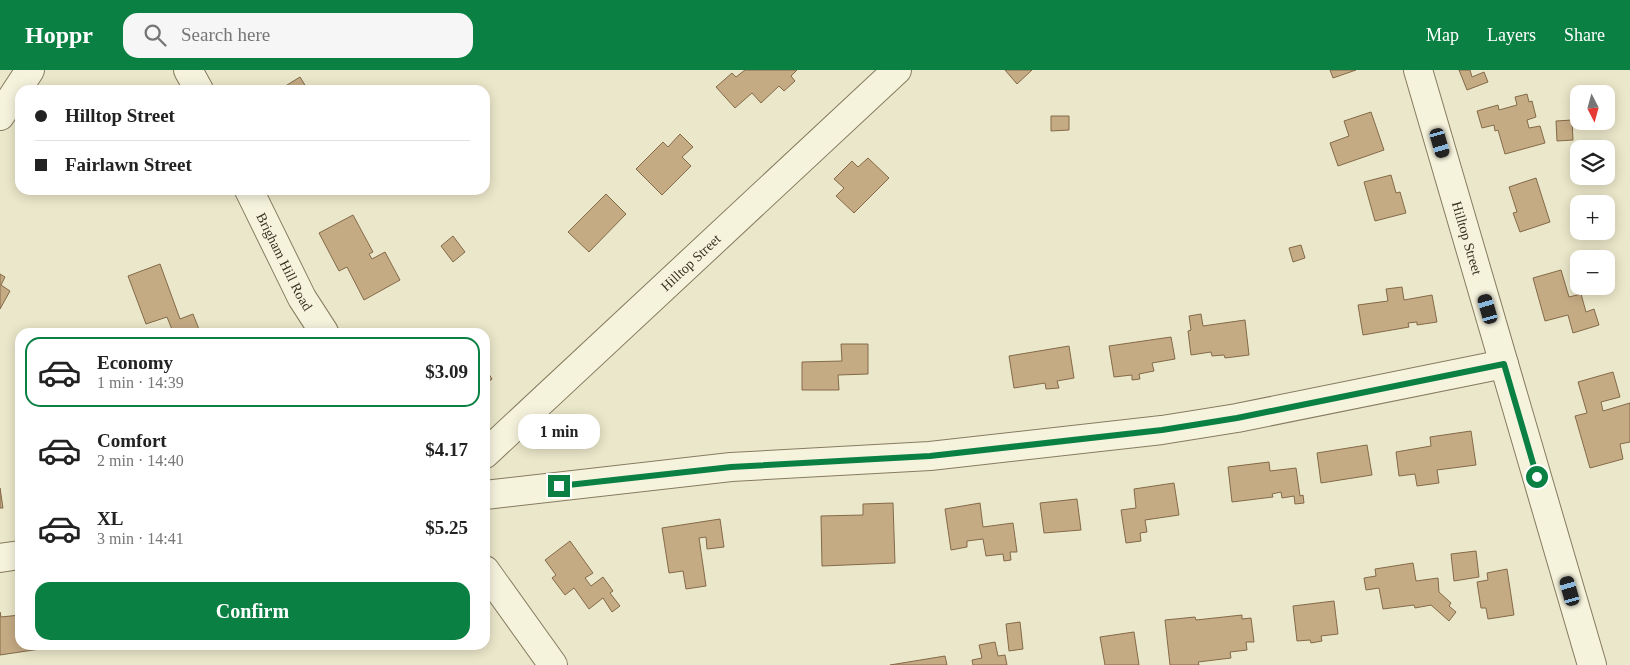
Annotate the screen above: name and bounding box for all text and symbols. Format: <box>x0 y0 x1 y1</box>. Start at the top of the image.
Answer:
search box <box>123 13 473 58</box>
icon: search <box>141 21 169 49</box>
text: Hoppr <box>25 22 93 48</box>
text: Search here <box>181 24 270 45</box>
text: Map <box>1426 25 1459 45</box>
text: Layers <box>1487 25 1536 45</box>
text: Share <box>1564 25 1605 45</box>
north arrow <box>1570 85 1615 130</box>
map controls <box>1570 85 1615 295</box>
text: Hilltop Street <box>65 105 175 126</box>
car <box>1428 127 1451 159</box>
button: layers <box>1570 140 1615 185</box>
text: Fairlawn Street <box>65 154 192 175</box>
button: + <box>1570 195 1615 240</box>
street label: Hilltop Street <box>1449 199 1485 277</box>
street label: Brigham Hill Road <box>254 210 316 313</box>
street label: Hilltop Street <box>658 231 724 294</box>
button: − <box>1570 250 1615 295</box>
car <box>1476 293 1499 325</box>
icon: car <box>37 350 82 395</box>
text: Economy <box>97 352 173 373</box>
text: $3.09 <box>425 361 468 382</box>
text: 1 min · 14:39 <box>97 374 184 391</box>
callout: 1 min <box>518 414 600 448</box>
text: 1 min <box>540 423 578 440</box>
icon: car <box>37 428 82 473</box>
text: Comfort <box>97 430 167 451</box>
text: $4.17 <box>425 439 468 460</box>
text: 2 min · 14:40 <box>97 452 184 469</box>
route start <box>1526 466 1548 488</box>
route end <box>548 475 570 497</box>
icon: car <box>37 506 82 551</box>
text: XL <box>97 508 123 529</box>
text: $5.25 <box>425 517 468 538</box>
text: 3 min · 14:41 <box>97 530 184 547</box>
car <box>1558 575 1581 607</box>
button: Confirm <box>35 582 470 640</box>

